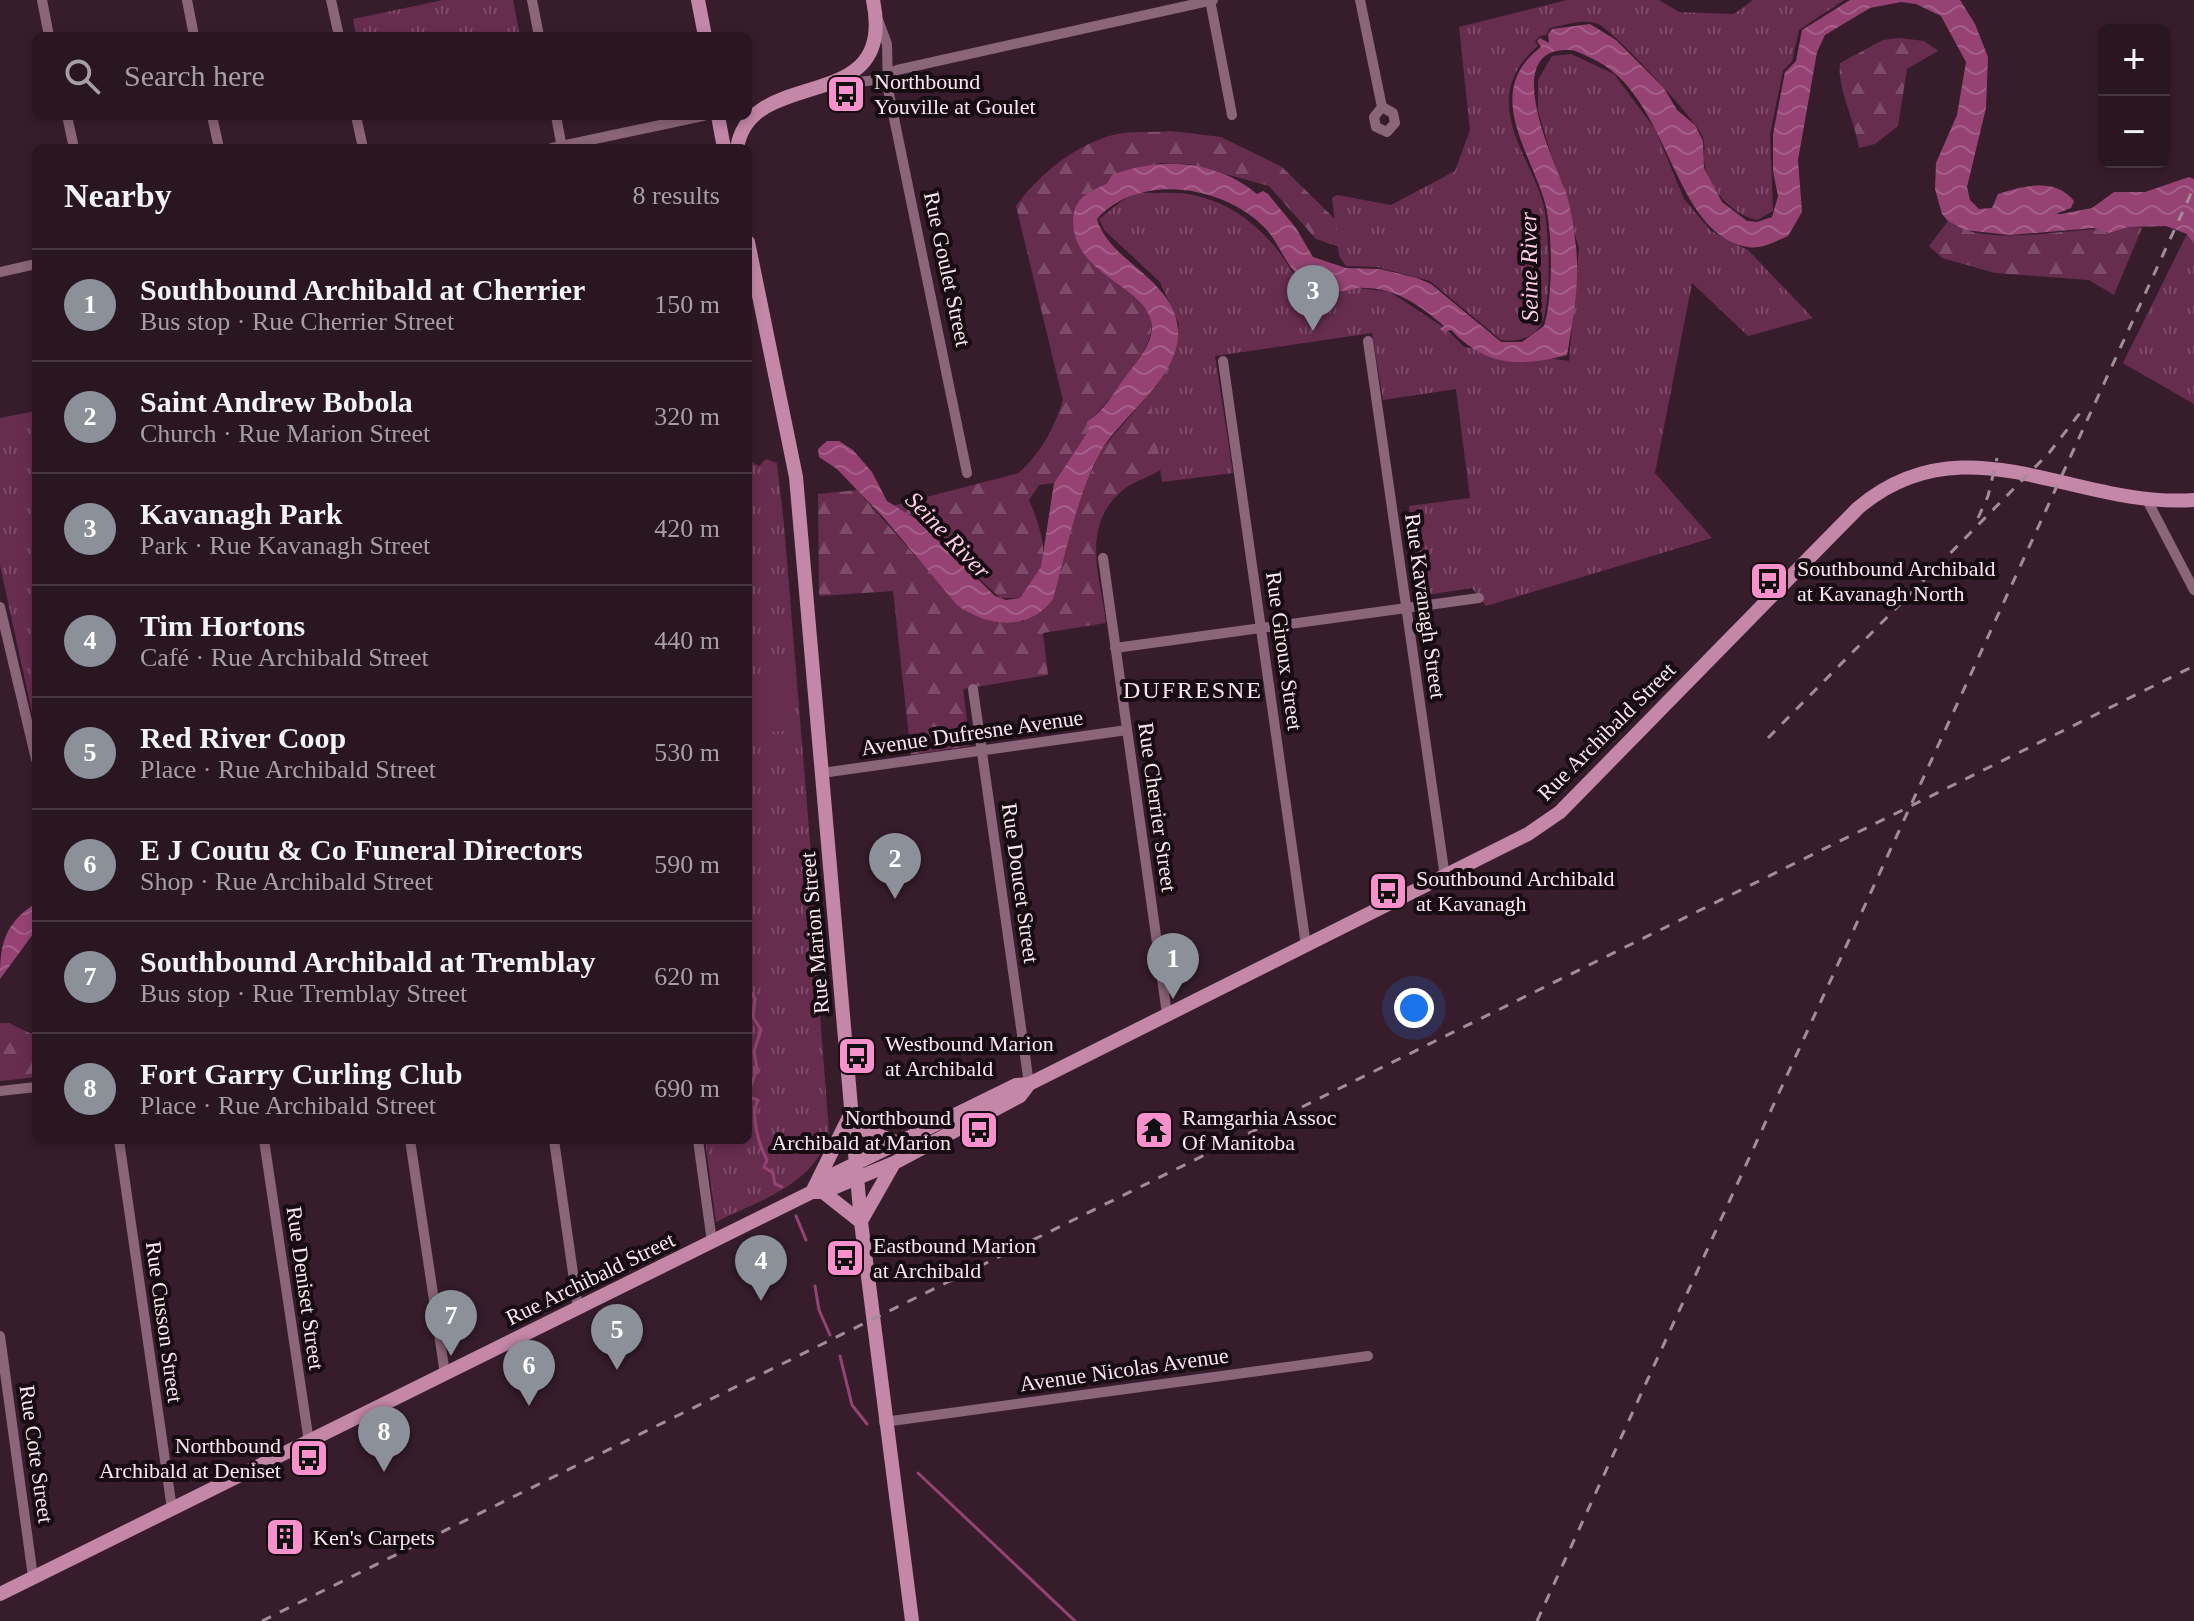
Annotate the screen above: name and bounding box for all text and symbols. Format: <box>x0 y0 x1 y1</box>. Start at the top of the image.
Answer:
map controls <box>2098 24 2170 168</box>
button: + <box>2098 24 2170 96</box>
search box <box>32 32 752 120</box>
icon: search <box>60 54 104 98</box>
text: Search here <box>124 59 265 92</box>
place label: Northbound Youville at Goulet <box>874 69 1036 119</box>
bus stop icon: Northbound Youville at Goulet <box>825 73 867 115</box>
button: − <box>2098 96 2170 168</box>
text: Nearby <box>64 177 172 214</box>
text: 8 results <box>633 181 720 210</box>
street label: Rue Goulet Street <box>919 189 976 349</box>
water label: Seine River <box>1515 211 1543 322</box>
pin: 3 <box>1287 265 1339 331</box>
text: Southbound Archibald at Cherrier <box>140 273 585 306</box>
text: 1 <box>84 290 97 319</box>
text: 150 m <box>654 290 720 319</box>
text: Bus stop · Rue Cherrier Street <box>140 307 454 336</box>
text: Saint Andrew Bobola <box>140 385 413 418</box>
text: 2 <box>84 402 97 431</box>
text: 320 m <box>654 402 720 431</box>
text: Church · Rue Marion Street <box>140 419 430 448</box>
water label: Seine River <box>900 486 996 584</box>
text: Kavanagh Park <box>140 497 343 530</box>
street label: Rue Kavanagh Street <box>1400 512 1451 700</box>
text: 3 <box>84 514 97 543</box>
text: 420 m <box>654 514 720 543</box>
text: Park · Rue Kavanagh Street <box>140 531 430 560</box>
place label: Southbound Archibald at Kavanagh North <box>1797 556 1996 606</box>
bus stop icon: Southbound Archibald at Kavanagh North <box>1748 560 1790 602</box>
street label: Rue Giroux Street <box>1261 570 1308 732</box>
text: Tim Hortons <box>140 609 305 642</box>
text: 4 <box>84 626 97 655</box>
text: 440 m <box>654 626 720 655</box>
text: Café · Rue Archibald Street <box>140 643 429 672</box>
street label: Rue Archibald Street <box>1532 657 1680 805</box>
district label: DUFRESNE <box>1123 677 1263 703</box>
street label: Avenue Dufresne Avenue <box>859 705 1085 760</box>
text: Red River Coop <box>140 721 346 754</box>
street label: Rue Cherrier Street <box>1133 721 1182 894</box>
text: 5 <box>84 738 97 767</box>
text: 530 m <box>654 738 720 767</box>
text: Place · Rue Archibald Street <box>140 755 436 784</box>
street label: Rue Doucet Street <box>997 801 1044 965</box>
text: E J Coutu & Co Funeral Directors <box>140 833 583 866</box>
pin: 2 <box>869 833 921 899</box>
text: 6 <box>84 850 97 879</box>
text: 590 m <box>654 850 720 879</box>
street label: Rue Marion Street <box>795 851 834 1015</box>
place label: Southbound Archibald at Kavanagh <box>1416 866 1615 916</box>
text: Shop · Rue Archibald Street <box>140 867 433 896</box>
bus stop icon: Southbound Archibald at Kavanagh <box>1367 870 1409 912</box>
pin: 1 <box>1147 933 1199 999</box>
text: Southbound Archibald at Tremblay <box>140 945 595 978</box>
text: 7 <box>84 962 97 991</box>
text: 620 m <box>654 962 720 991</box>
text: Bus stop · Rue Tremblay Street <box>140 979 467 1008</box>
your location <box>1394 988 1434 1028</box>
place label: Westbound Marion at Archibald <box>885 1031 1054 1081</box>
bus stop icon: Westbound Marion at Archibald <box>836 1035 878 1077</box>
text: Fort Garry Curling Club <box>140 1057 463 1090</box>
text: 8 <box>84 1074 97 1103</box>
text: 690 m <box>654 1074 720 1103</box>
text: Place · Rue Archibald Street <box>140 1091 436 1120</box>
place label: Northbound Archibald at Marion <box>771 1105 951 1155</box>
place label: Ramgarhia Assoc Of Manitoba <box>1182 1105 1337 1155</box>
bus stop icon: Northbound Archibald at Marion <box>958 1109 1000 1151</box>
temple icon: Ramgarhia Assoc Of Manitoba <box>1133 1109 1175 1151</box>
street label: Rue Deniset Street <box>282 1205 329 1371</box>
street label: Rue Archibald Street <box>502 1227 679 1330</box>
place label: Eastbound Marion at Archibald <box>873 1233 1036 1283</box>
pin: 4 <box>735 1235 787 1301</box>
bus stop icon: Eastbound Marion at Archibald <box>824 1237 866 1279</box>
street label: Rue Cusson Street <box>141 1240 188 1404</box>
pin: 7 <box>425 1290 477 1356</box>
pin: 5 <box>591 1304 643 1370</box>
pin: 6 <box>503 1340 555 1406</box>
street label: Avenue Nicolas Avenue <box>1018 1342 1230 1397</box>
street label: Rue Cote Street <box>14 1383 59 1525</box>
pin: 8 <box>358 1406 410 1472</box>
place label: Northbound Archibald at Deniset <box>99 1433 281 1483</box>
bus stop icon: Northbound Archibald at Deniset <box>288 1437 330 1479</box>
building icon: Ken's Carpets <box>264 1516 306 1558</box>
place label: Ken's Carpets <box>313 1525 435 1550</box>

